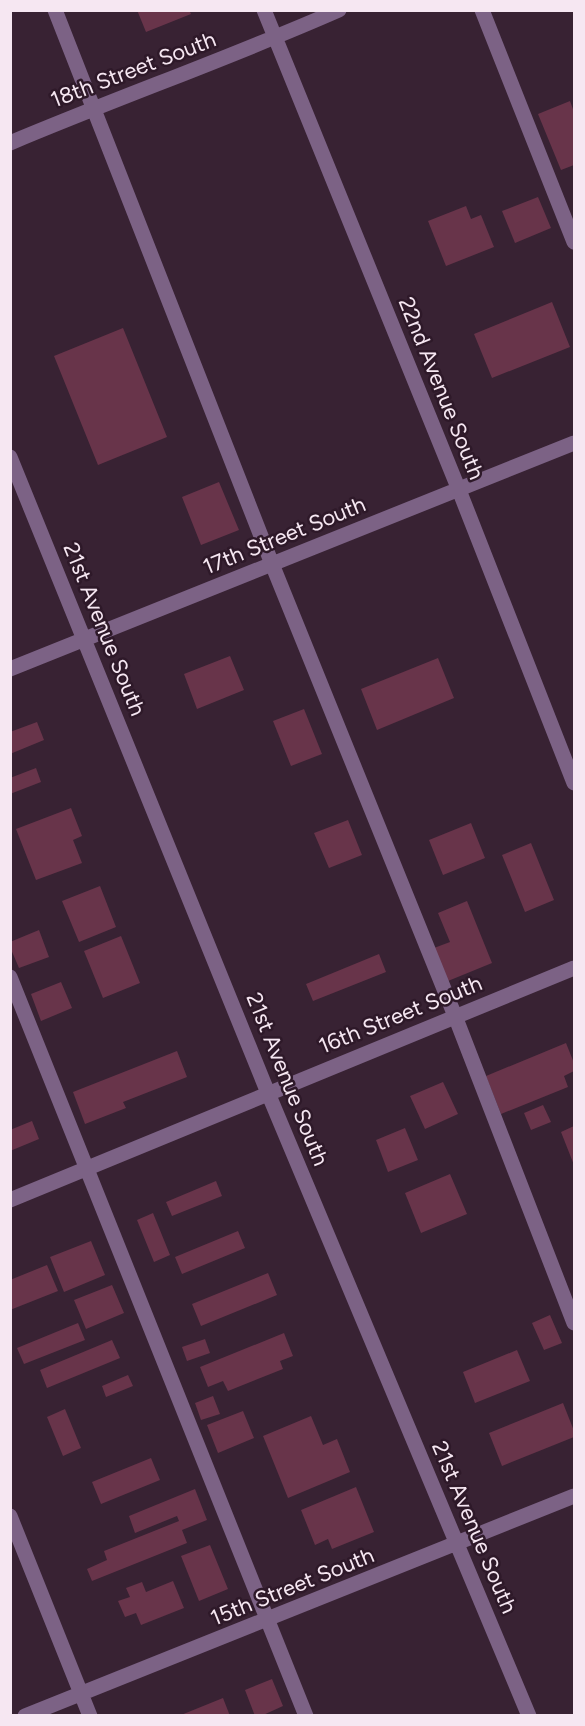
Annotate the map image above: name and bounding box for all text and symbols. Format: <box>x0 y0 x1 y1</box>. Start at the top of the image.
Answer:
street label: 18th Street South <box>47 26 220 113</box>
street label: 22nd Avenue South <box>393 293 490 483</box>
street label: 17th Street South <box>199 491 369 580</box>
street label: 21st Avenue South <box>57 539 152 720</box>
street label: 16th Street South <box>315 969 486 1060</box>
street label: 21st Avenue South <box>240 989 335 1170</box>
street label: 21st Avenue South <box>426 1437 523 1617</box>
street label: 15th Street South <box>206 1541 378 1632</box>

